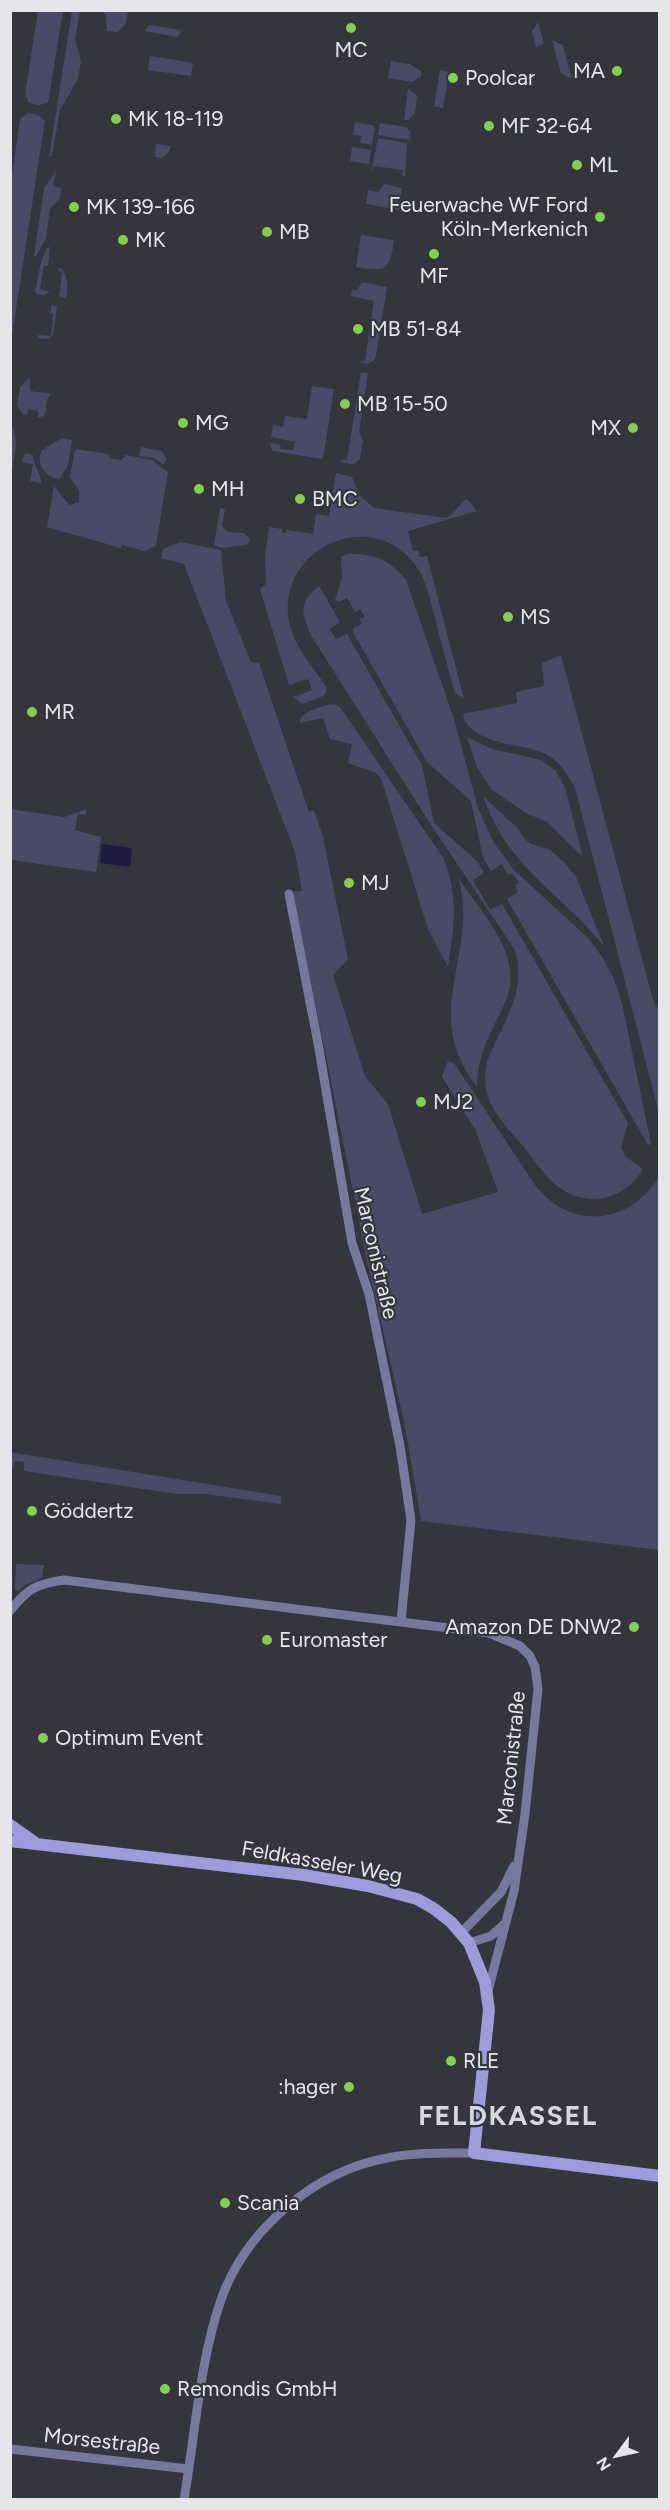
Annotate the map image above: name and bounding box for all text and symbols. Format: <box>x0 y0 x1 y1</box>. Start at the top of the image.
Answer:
marker: MC <box>344 21 358 35</box>
place label: MC <box>335 37 367 62</box>
place label: MA <box>573 58 605 83</box>
marker: MA <box>610 64 624 78</box>
place label: Poolcar <box>465 65 535 90</box>
marker: Poolcar <box>446 71 460 85</box>
place label: MK 18-119 <box>128 106 223 131</box>
marker: MK 18-119 <box>109 112 123 126</box>
place label: MF 32-64 <box>501 113 592 138</box>
marker: MF 32-64 <box>482 119 496 133</box>
place label: ML <box>589 152 618 177</box>
marker: ML <box>570 158 584 172</box>
place label: Feuerwache WF Ford Köln-Merkenich <box>389 192 588 241</box>
place label: MK 139-166 <box>86 194 195 219</box>
marker: MK 139-166 <box>67 200 81 214</box>
marker: Feuerwache WF Ford Köln-Merkenich <box>593 210 607 224</box>
place label: MB <box>279 219 310 244</box>
marker: MB <box>260 225 274 239</box>
place label: MK <box>135 227 166 252</box>
marker: MK <box>116 233 130 247</box>
marker: MF <box>427 247 441 261</box>
place label: MF <box>419 263 449 288</box>
place label: MB 51-84 <box>370 316 461 341</box>
marker: MB 51-84 <box>351 322 365 336</box>
place label: MB 15-50 <box>357 391 448 416</box>
marker: MB 15-50 <box>338 397 352 411</box>
place label: MG <box>195 410 229 435</box>
place label: MX <box>590 415 621 440</box>
marker: MG <box>176 416 190 430</box>
marker: MX <box>626 421 640 435</box>
place label: MH <box>211 476 245 501</box>
marker: MH <box>192 482 206 496</box>
place label: BMC <box>312 486 358 511</box>
marker: BMC <box>293 492 307 506</box>
place label: MS <box>520 604 551 629</box>
marker: MS <box>501 610 515 624</box>
place label: MR <box>44 699 75 724</box>
marker: MR <box>25 705 39 719</box>
place label: MJ <box>361 870 390 895</box>
marker: MJ <box>342 876 356 890</box>
place label: MJ2 <box>433 1089 473 1114</box>
marker: MJ2 <box>414 1095 428 1109</box>
street label: Marconistraße <box>349 1185 404 1321</box>
place label: Göddertz <box>44 1498 134 1523</box>
marker: Göddertz <box>25 1504 39 1518</box>
place label: Amazon DE DNW2 <box>445 1614 622 1639</box>
marker: Amazon DE DNW2 <box>627 1620 641 1634</box>
place label: Euromaster <box>279 1627 387 1652</box>
marker: Euromaster <box>260 1633 274 1647</box>
street label: Marconistraße <box>491 1690 530 1826</box>
place label: Optimum Event <box>55 1725 203 1750</box>
marker: Optimum Event <box>36 1731 50 1745</box>
street label: Feldkasseler Weg <box>240 1835 404 1888</box>
place label: RLE <box>463 2048 500 2073</box>
marker: RLE <box>444 2054 458 2068</box>
place label: :hager <box>278 2074 337 2099</box>
marker: :hager <box>342 2080 356 2094</box>
district label: FELDKASSEL <box>418 2099 598 2132</box>
place label: Scania <box>237 2190 299 2215</box>
marker: Scania <box>218 2196 232 2210</box>
place label: Remondis GmbH <box>177 2376 337 2401</box>
marker: Remondis GmbH <box>158 2382 172 2396</box>
street label: Morsestraße <box>42 2422 162 2459</box>
north arrow <box>586 2426 646 2486</box>
text: N <box>593 2454 615 2474</box>

